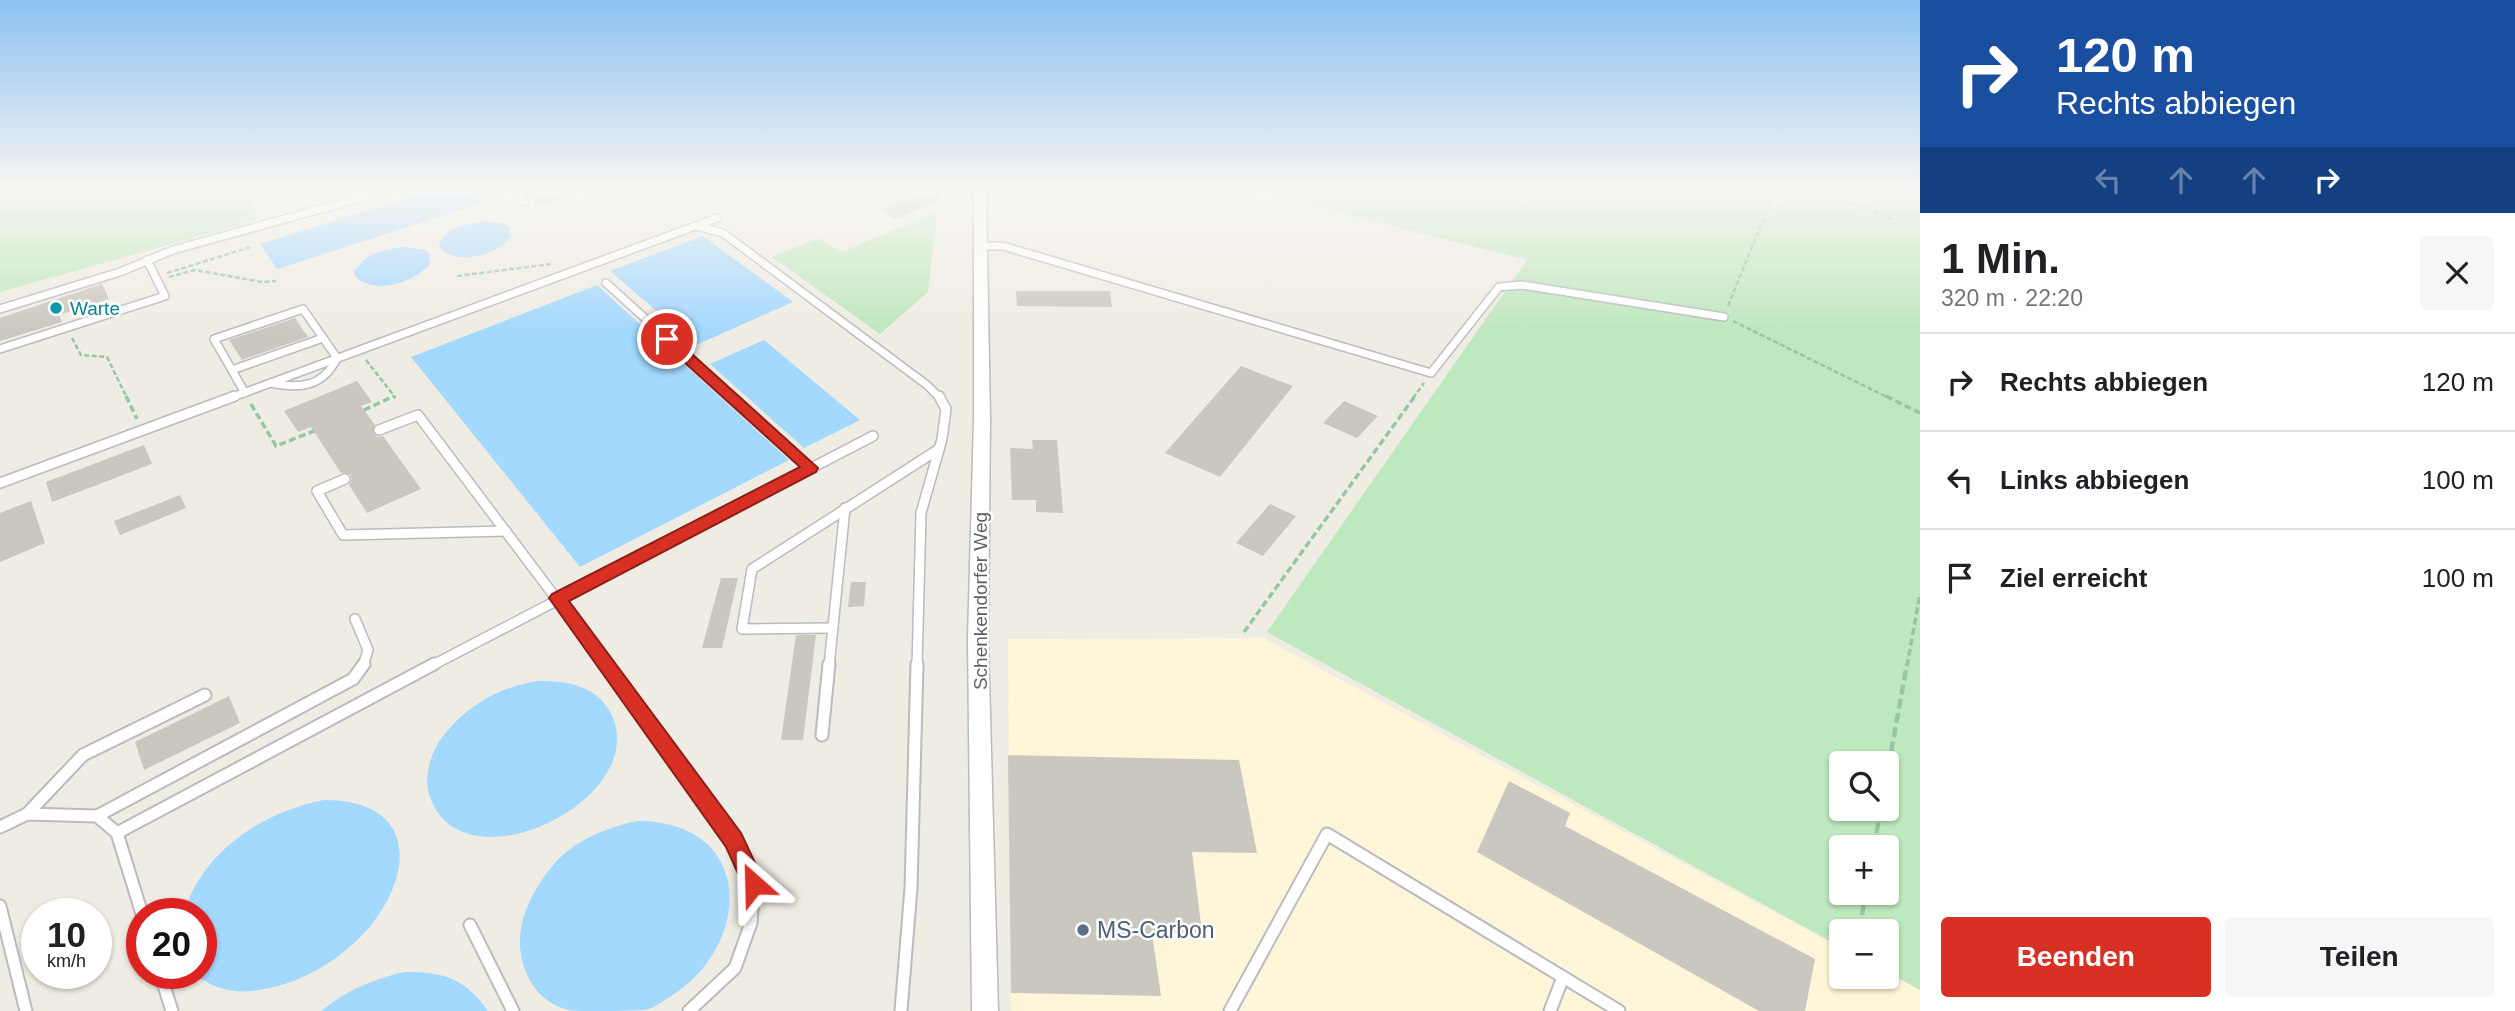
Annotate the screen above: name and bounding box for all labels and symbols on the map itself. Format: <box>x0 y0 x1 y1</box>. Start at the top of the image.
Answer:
place label: Warte <box>70 298 120 319</box>
marker: Warte <box>48 300 64 316</box>
pin <box>637 309 697 369</box>
street label: Schenkendorfer Weg <box>970 512 991 690</box>
position arrow <box>717 847 791 921</box>
speed limit sign: 20 <box>126 898 217 989</box>
place label: MS-Carbon <box>1097 917 1215 943</box>
marker: MS-Carbon <box>1075 922 1091 938</box>

